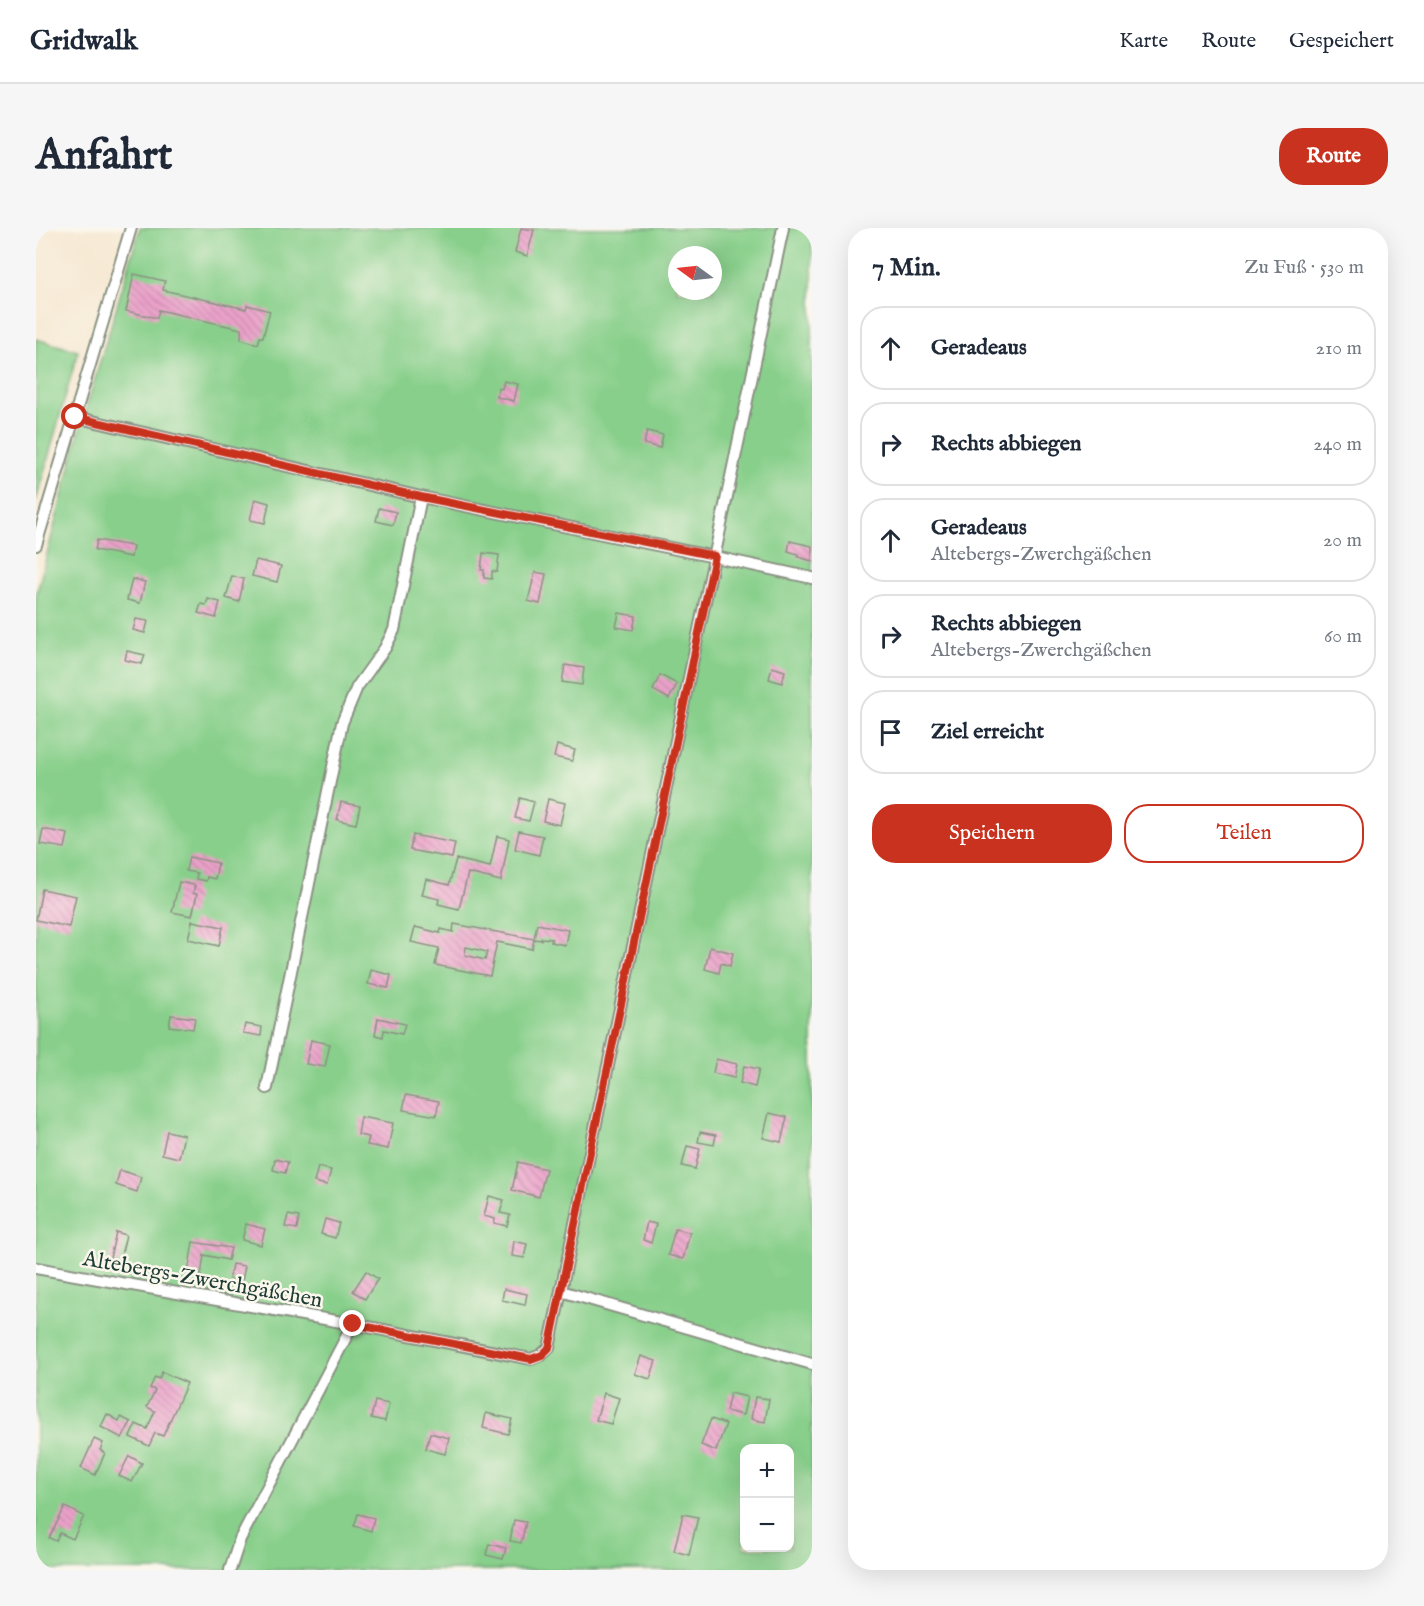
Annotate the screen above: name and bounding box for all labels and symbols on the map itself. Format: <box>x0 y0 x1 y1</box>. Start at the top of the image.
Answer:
north arrow <box>668 246 722 300</box>
route start <box>61 403 87 429</box>
street label: Altebergs-Zwerchgäßchen <box>80 1245 325 1315</box>
route end <box>339 1310 365 1336</box>

